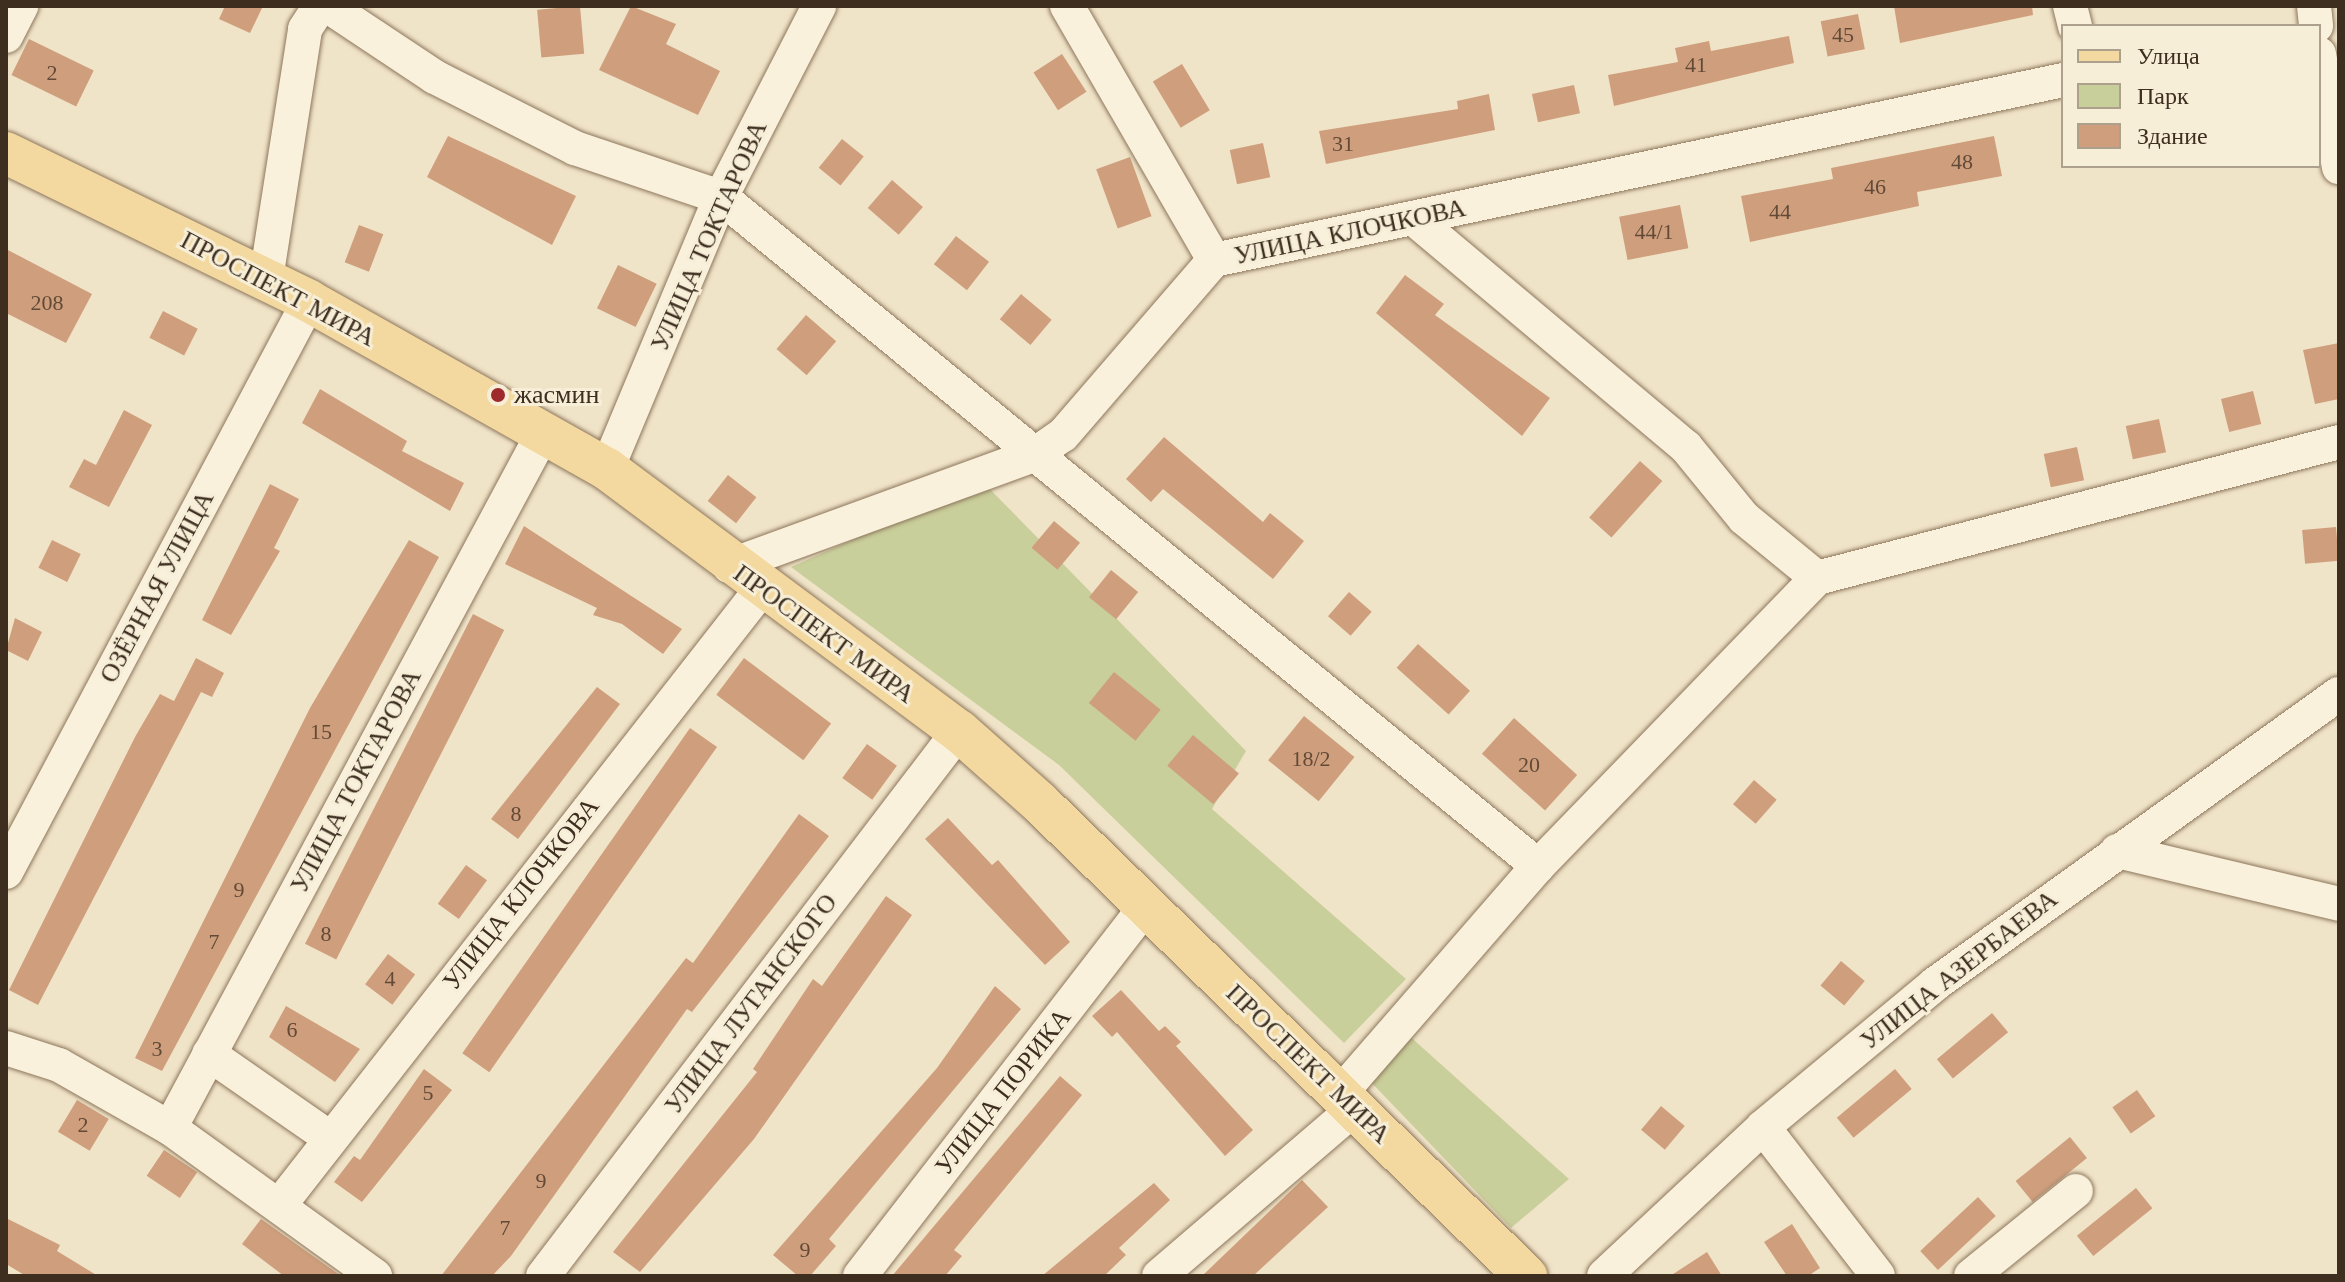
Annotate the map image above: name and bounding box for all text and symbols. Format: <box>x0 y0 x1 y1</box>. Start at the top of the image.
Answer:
house number: 45 <box>1832 22 1854 48</box>
legend <box>2061 24 2321 168</box>
text: Улица <box>2137 43 2200 69</box>
house number: 41 <box>1685 52 1707 78</box>
house number: 2 <box>46 60 58 86</box>
text: Парк <box>2137 83 2189 109</box>
street label: УЛИЦА ТОКТАРОВА <box>644 116 774 356</box>
text: Здание <box>2137 123 2208 149</box>
house number: 31 <box>1332 131 1354 157</box>
house number: 48 <box>1951 149 1973 175</box>
house number: 46 <box>1864 174 1886 200</box>
street label: УЛИЦА КЛОЧКОВА <box>1231 192 1469 272</box>
house number: 44 <box>1769 199 1791 225</box>
house number: 44/1 <box>1634 219 1674 245</box>
street label: ПРОСПЕКТ МИРА <box>175 224 381 354</box>
house number: 208 <box>30 290 64 316</box>
place label: жасмин <box>514 379 599 411</box>
marker: жасмин <box>489 386 507 404</box>
street label: ОЗЁРНАЯ УЛИЦА <box>93 486 221 688</box>
street label: ПРОСПЕКТ МИРА <box>727 558 921 710</box>
street label: УЛИЦА ТОКТАРОВА <box>284 664 428 898</box>
house number: 15 <box>310 719 332 745</box>
house number: 18/2 <box>1291 746 1331 772</box>
house number: 20 <box>1518 752 1540 778</box>
street label: УЛИЦА КЛОЧКОВА <box>436 791 606 997</box>
house number: 8 <box>510 801 522 827</box>
house number: 9 <box>234 877 244 903</box>
street label: УЛИЦА АЗЕРБАЕВА <box>1854 883 2064 1057</box>
street label: УЛИЦА ЛУГАНСКОГО <box>658 888 844 1120</box>
house number: 8 <box>320 921 332 947</box>
house number: 7 <box>208 929 220 955</box>
house number: 4 <box>384 966 396 992</box>
street label: ПРОСПЕКТ МИРА <box>1219 978 1397 1150</box>
street label: УЛИЦА ПОРИКА <box>928 1002 1078 1182</box>
house number: 6 <box>286 1017 298 1043</box>
house number: 3 <box>152 1036 162 1062</box>
house number: 5 <box>422 1080 434 1106</box>
house number: 2 <box>78 1112 88 1138</box>
house number: 9 <box>536 1168 546 1194</box>
house number: 7 <box>500 1215 510 1241</box>
house number: 9 <box>800 1237 810 1263</box>

